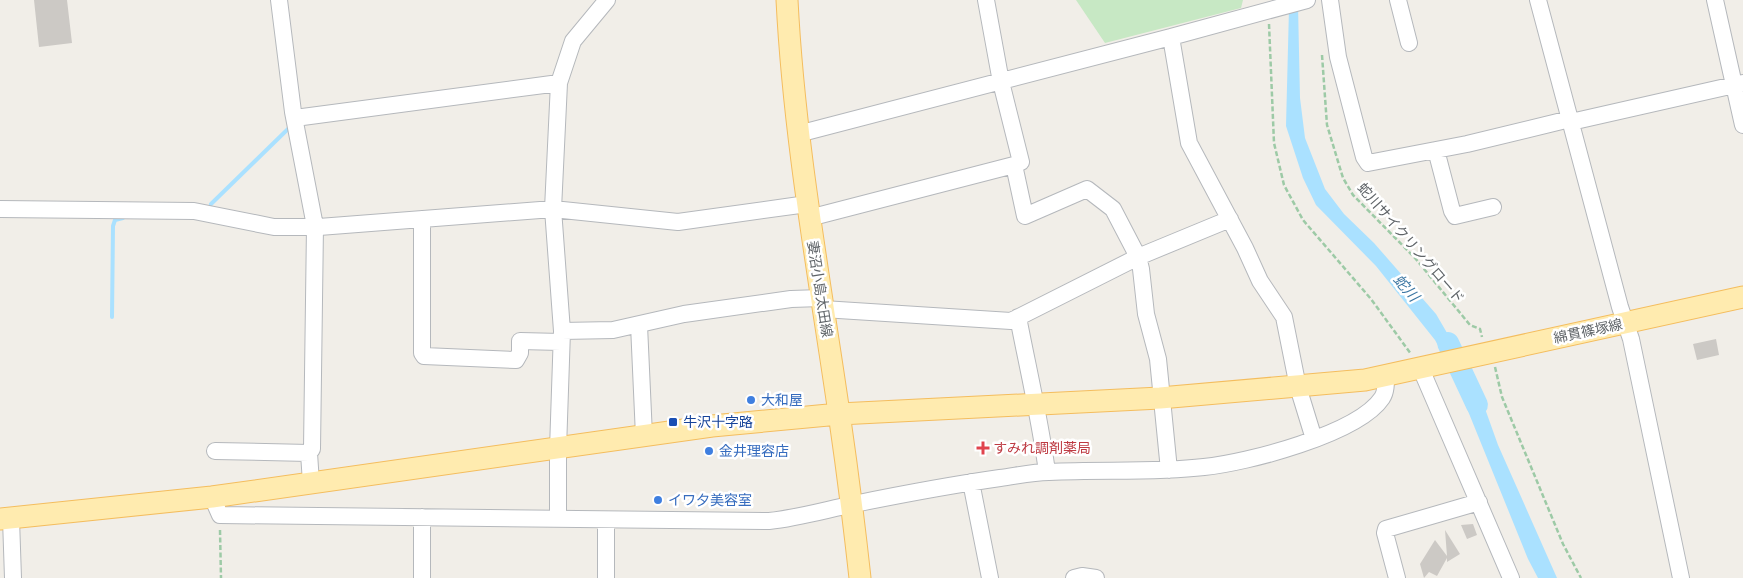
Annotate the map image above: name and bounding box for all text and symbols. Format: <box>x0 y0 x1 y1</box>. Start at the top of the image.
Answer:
street label: 蛇川サイクリングロード <box>1354 179 1468 307</box>
street label: 妻沼小島太田線 <box>802 239 838 339</box>
water label: 蛇川 <box>1389 271 1423 305</box>
street label: 綿貫篠塚線 <box>1552 314 1624 348</box>
place label: 大和屋 <box>761 390 803 410</box>
marker: 大和屋 <box>745 394 757 406</box>
place label: 牛沢十字路 <box>683 412 753 432</box>
marker: 牛沢十字路 <box>667 416 679 428</box>
place label: すみれ調剤薬局 <box>993 438 1091 458</box>
place label: 金井理容店 <box>719 441 789 461</box>
marker: すみれ調剤薬局 <box>977 442 989 454</box>
marker: 金井理容店 <box>703 445 715 457</box>
place label: イワ夕美容室 <box>668 490 752 510</box>
marker: イワ夕美容室 <box>652 494 664 506</box>

